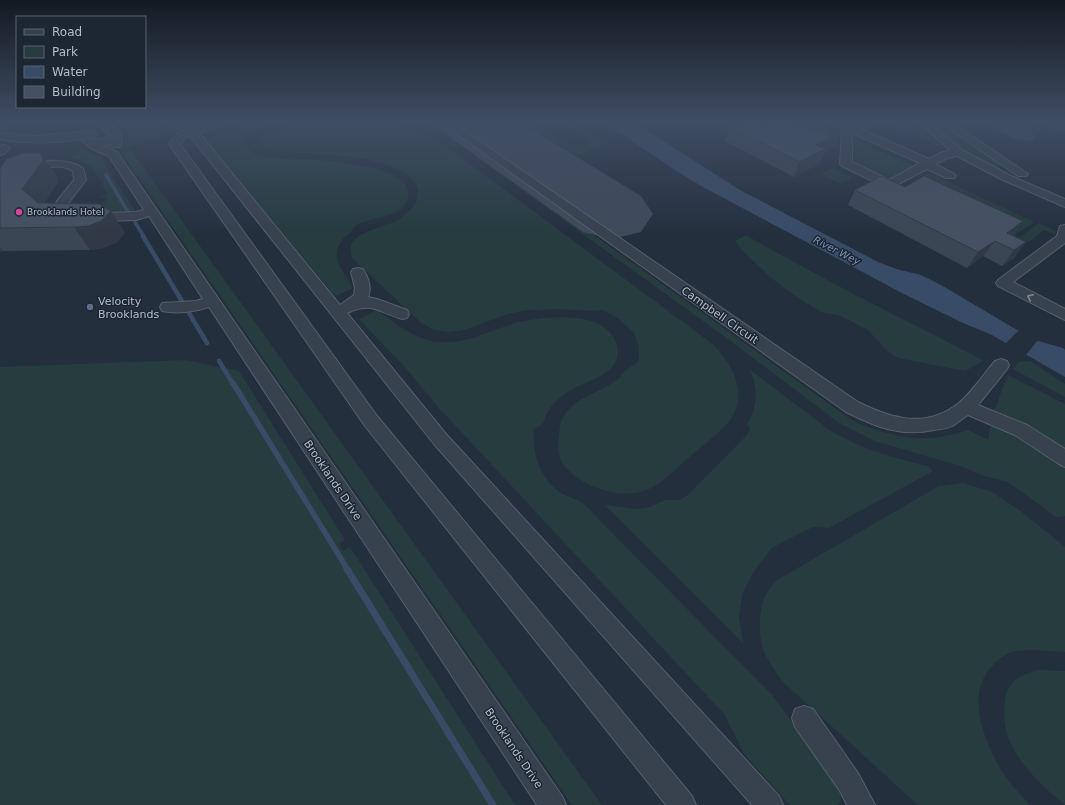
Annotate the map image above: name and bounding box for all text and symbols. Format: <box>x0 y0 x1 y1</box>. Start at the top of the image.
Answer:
legend <box>16 16 146 108</box>
text: Road <box>52 25 82 39</box>
text: Park <box>52 45 78 59</box>
text: Water <box>52 65 88 79</box>
text: Building <box>52 85 101 99</box>
marker: Brooklands Hotel <box>14 207 24 217</box>
place label: Brooklands Hotel <box>27 207 104 217</box>
water label: River Wey <box>812 234 863 267</box>
street label: Campbell Circuit <box>679 284 761 347</box>
place label: Velocity Brooklands <box>98 295 159 321</box>
one-way arrow <box>1027 295 1035 302</box>
marker: Velocity Brooklands <box>85 302 95 312</box>
street label: Brooklands Drive <box>301 438 364 523</box>
street label: Brooklands Drive <box>482 706 545 791</box>

